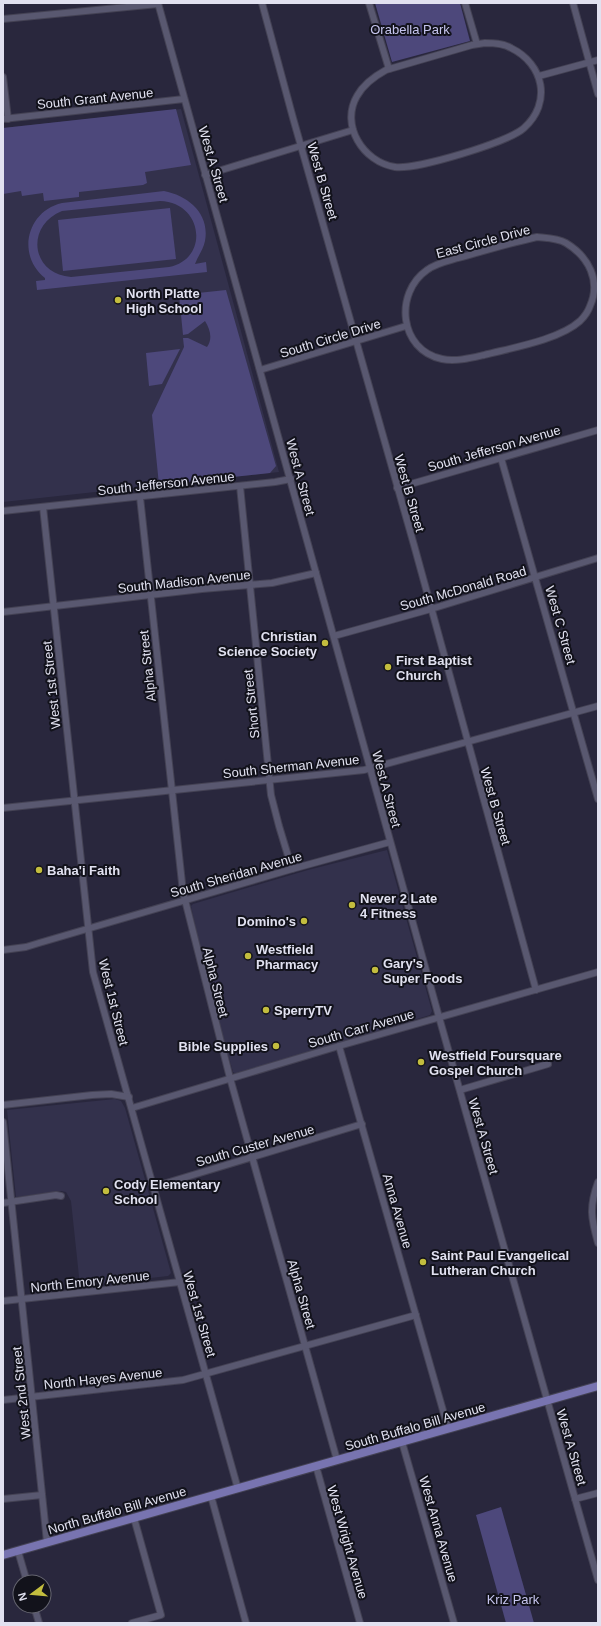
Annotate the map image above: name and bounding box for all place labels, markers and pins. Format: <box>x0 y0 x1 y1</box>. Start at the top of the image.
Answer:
place label: North Platte High School <box>126 286 202 316</box>
marker: North Platte High School <box>113 295 123 305</box>
place label: Christian Science Society <box>218 629 318 659</box>
marker: Christian Science Society <box>320 638 330 648</box>
place label: First Baptist Church <box>396 653 473 683</box>
marker: First Baptist Church <box>383 662 393 672</box>
place label: Baha'i Faith <box>47 863 120 878</box>
marker: Baha'i Faith <box>34 865 44 875</box>
place label: Never 2 Late 4 Fitness <box>360 891 437 921</box>
marker: Never 2 Late 4 Fitness <box>347 900 357 910</box>
place label: Domino's <box>237 914 296 929</box>
marker: Domino's <box>299 916 309 926</box>
place label: Westfield Pharmacy <box>256 942 319 972</box>
marker: Westfield Pharmacy <box>243 951 253 961</box>
place label: Gary's Super Foods <box>383 956 462 986</box>
marker: Gary's Super Foods <box>370 965 380 975</box>
place label: SperryTV <box>274 1003 332 1018</box>
marker: SperryTV <box>261 1005 271 1015</box>
place label: Bible Supplies <box>178 1039 268 1054</box>
marker: Bible Supplies <box>271 1041 281 1051</box>
place label: Westfield Foursquare Gospel Church <box>429 1048 562 1078</box>
marker: Westfield Foursquare Gospel Church <box>416 1057 426 1067</box>
place label: Cody Elementary School <box>114 1177 221 1207</box>
marker: Cody Elementary School <box>101 1186 111 1196</box>
place label: Saint Paul Evangelical Lutheran Church <box>431 1248 569 1278</box>
marker: Saint Paul Evangelical Lutheran Church <box>418 1257 428 1267</box>

